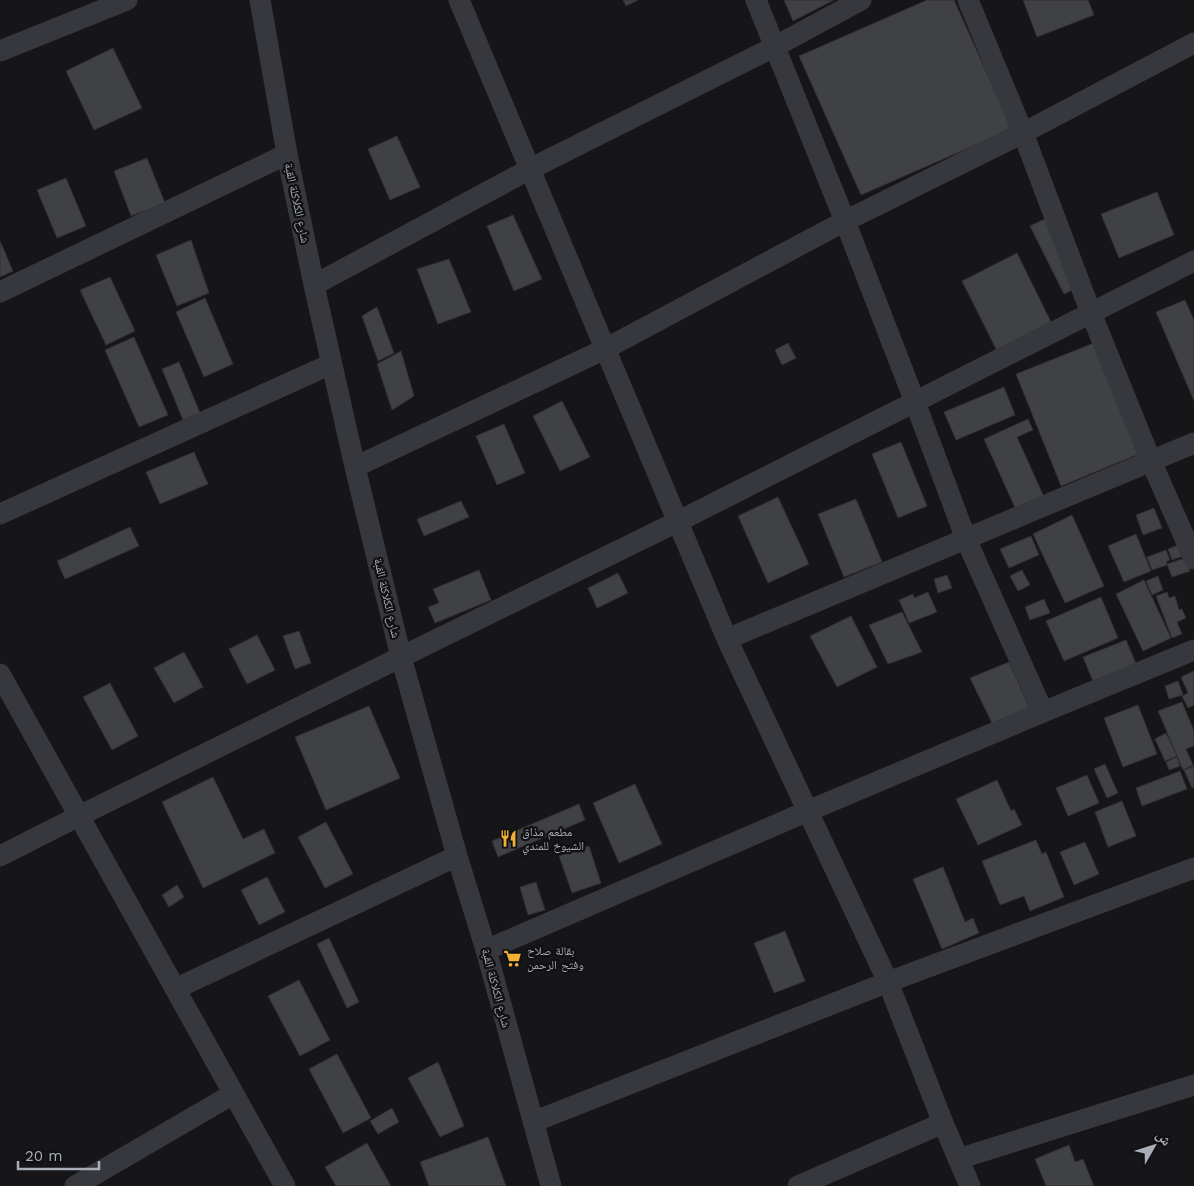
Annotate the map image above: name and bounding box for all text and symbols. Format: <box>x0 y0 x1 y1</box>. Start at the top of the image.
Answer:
street label: شارع الكلاكلة القبة <box>281 162 312 245</box>
street label: شارع الكلاكلة القبة <box>370 557 403 640</box>
place label: مطعم مذاق الشيوخ للمندي <box>522 825 584 856</box>
restaurant icon: مطعم مذاق الشيوخ للمندي <box>498 829 518 849</box>
place label: بقالة صلاح وفتح الرحمن <box>527 944 584 972</box>
street label: شارع الكلاكلة القبة <box>478 947 513 1030</box>
supermarket icon: بقالة صلاح وفتح الرحمن <box>503 948 523 968</box>
north arrow <box>1129 1121 1179 1171</box>
text: ش <box>1152 1127 1175 1149</box>
scale bar <box>18 1138 99 1170</box>
text: 20 m <box>25 1147 63 1165</box>

